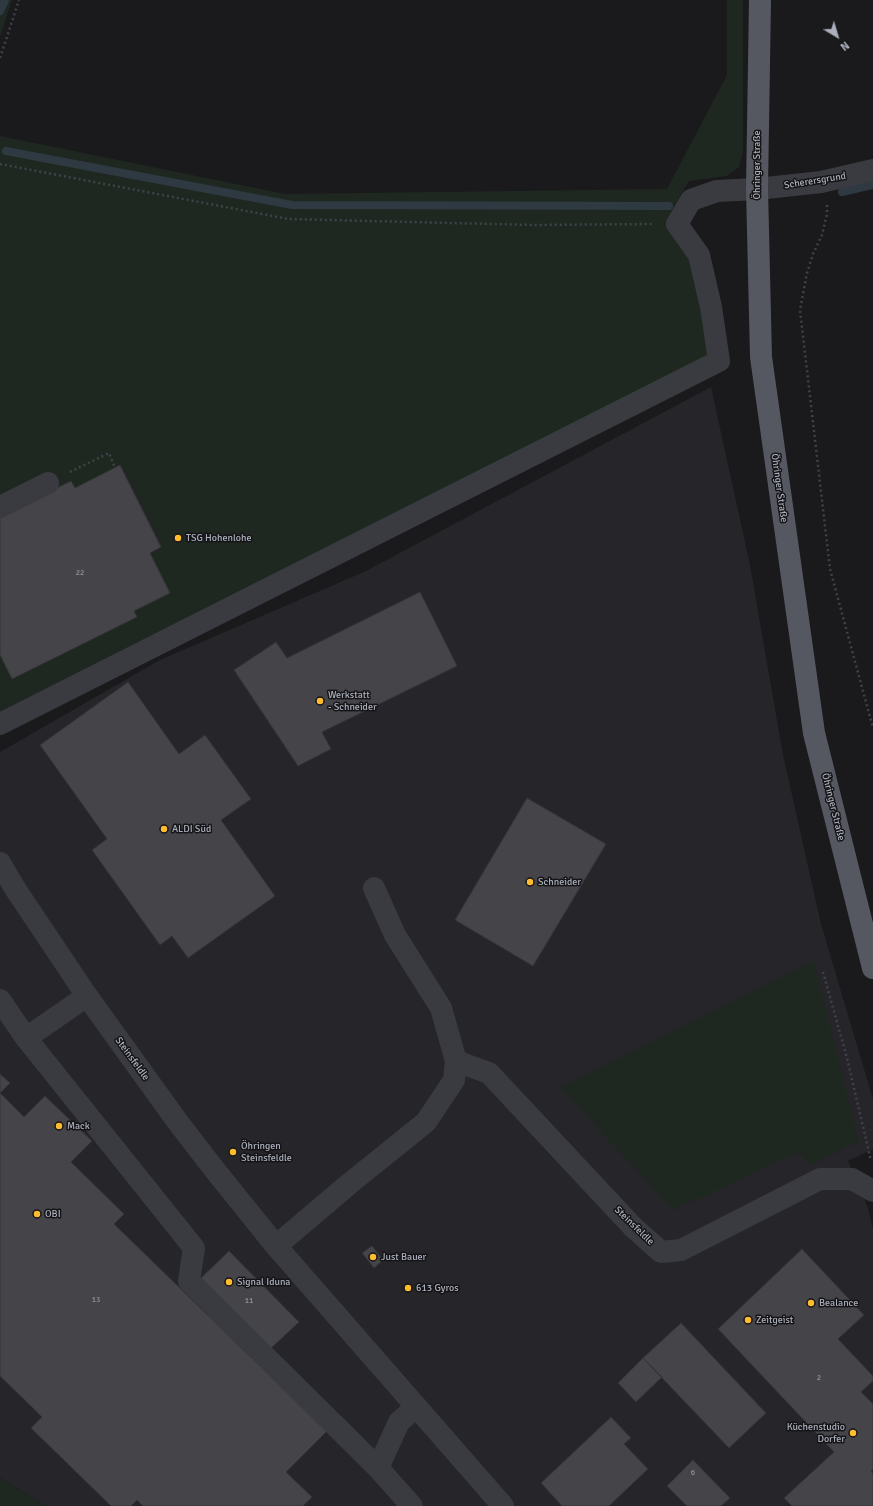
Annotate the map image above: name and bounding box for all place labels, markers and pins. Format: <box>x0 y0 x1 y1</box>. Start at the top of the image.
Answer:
place label: TSG Hohenlohe <box>186 532 251 544</box>
marker: TSG Hohenlohe <box>173 533 183 543</box>
place label: Werkstatt - Schneider <box>328 689 377 712</box>
marker: Werkstatt - Schneider <box>315 696 325 706</box>
place label: ALDI Süd <box>172 823 211 835</box>
marker: ALDI Süd <box>159 824 169 834</box>
place label: Schneider <box>538 876 581 888</box>
marker: Schneider <box>525 877 535 887</box>
place label: Mack <box>67 1120 90 1132</box>
marker: Mack <box>54 1121 64 1131</box>
place label: Öhringen Steinsfeldle <box>241 1140 292 1164</box>
marker: Öhringen Steinsfeldle <box>228 1147 238 1157</box>
place label: OBI <box>45 1208 61 1220</box>
marker: OBI <box>32 1209 42 1219</box>
place label: Just Bauer <box>381 1251 426 1263</box>
marker: Just Bauer <box>368 1252 378 1262</box>
place label: Signal Iduna <box>237 1276 290 1288</box>
marker: Signal Iduna <box>224 1277 234 1287</box>
place label: 613 Gyros <box>416 1282 459 1294</box>
marker: 613 Gyros <box>403 1283 413 1293</box>
place label: Bealance <box>819 1297 858 1309</box>
marker: Bealance <box>806 1298 816 1308</box>
place label: Zeitgeist <box>756 1314 793 1326</box>
marker: Zeitgeist <box>743 1315 753 1325</box>
place label: Küchenstudio Dorfer <box>787 1421 845 1444</box>
marker: Küchenstudio Dorfer <box>848 1428 858 1438</box>

